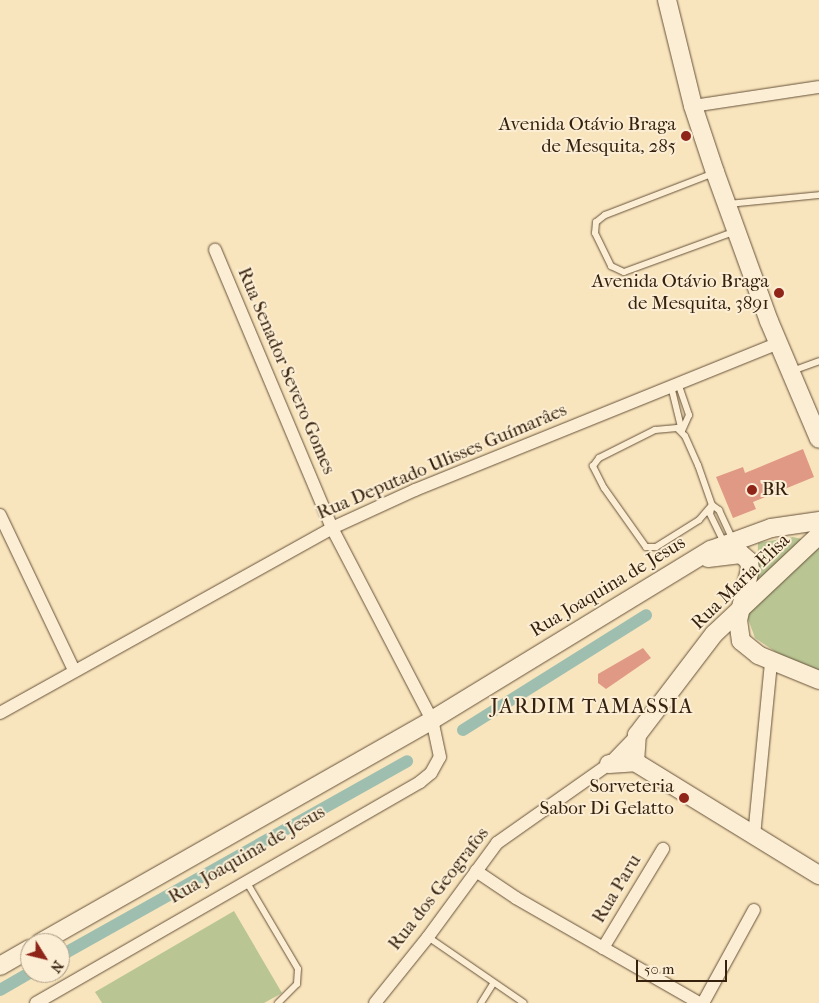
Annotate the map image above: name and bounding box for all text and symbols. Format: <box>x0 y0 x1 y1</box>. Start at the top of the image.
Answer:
place label: Avenida Otávio Braga de Mesquita, 285 <box>499 114 676 158</box>
marker: Avenida Otávio Braga de Mesquita, 285 <box>680 130 692 142</box>
street label: Rua Senador Severo Gomes <box>232 264 340 478</box>
place label: Avenida Otávio Braga de Mesquita, 3891 <box>592 271 769 315</box>
marker: Avenida Otávio Braga de Mesquita, 3891 <box>773 287 785 299</box>
street label: Rua Deputado Ulisses Guímarâes <box>314 399 570 525</box>
place label: BR <box>762 479 788 501</box>
marker: BR <box>746 484 758 496</box>
street label: Rua Maria Elisa <box>687 529 795 635</box>
street label: Rua Joaquina de Jesus <box>526 532 690 642</box>
district label: JARDIM TAMASSIA <box>489 693 695 719</box>
place label: Sorveteria Sabor Di Gelatto <box>540 776 674 820</box>
marker: Sorveteria Sabor Di Gelatto <box>678 792 690 804</box>
street label: Rua Joaquina de Jesus <box>165 801 329 909</box>
street label: Rua dos Geografos <box>384 823 494 955</box>
street label: Rua Paru <box>588 851 646 927</box>
north arrow <box>20 933 70 983</box>
scale bar <box>639 950 730 982</box>
text: N <box>47 957 67 976</box>
text: 50 m <box>644 960 674 978</box>

